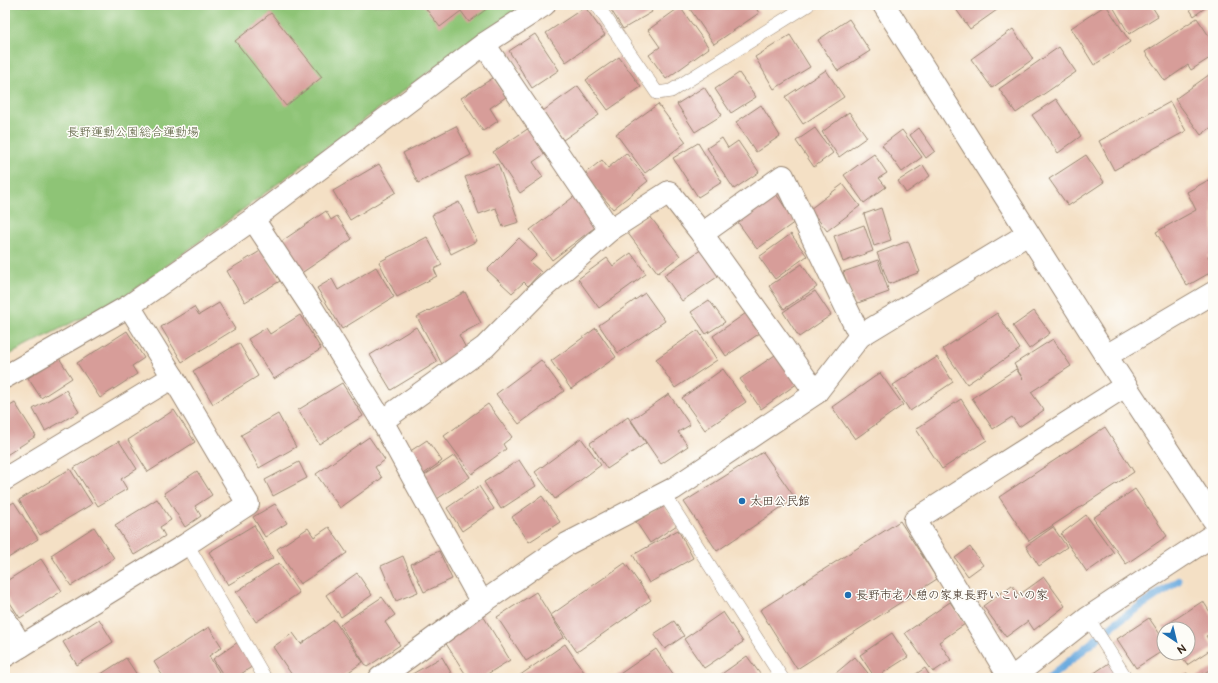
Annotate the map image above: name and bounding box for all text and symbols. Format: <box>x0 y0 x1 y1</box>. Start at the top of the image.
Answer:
park label: 長野運動公園総合運動場 <box>67 125 199 140</box>
place label: 太田公民館 <box>750 494 810 509</box>
marker: 太田公民館 <box>737 496 747 506</box>
place label: 長野市老人憩の家東長野いこいの家 <box>856 588 1048 603</box>
marker: 長野市老人憩の家東長野いこいの家 <box>843 590 853 600</box>
north arrow <box>1156 621 1196 661</box>
text: N <box>1174 641 1189 656</box>

